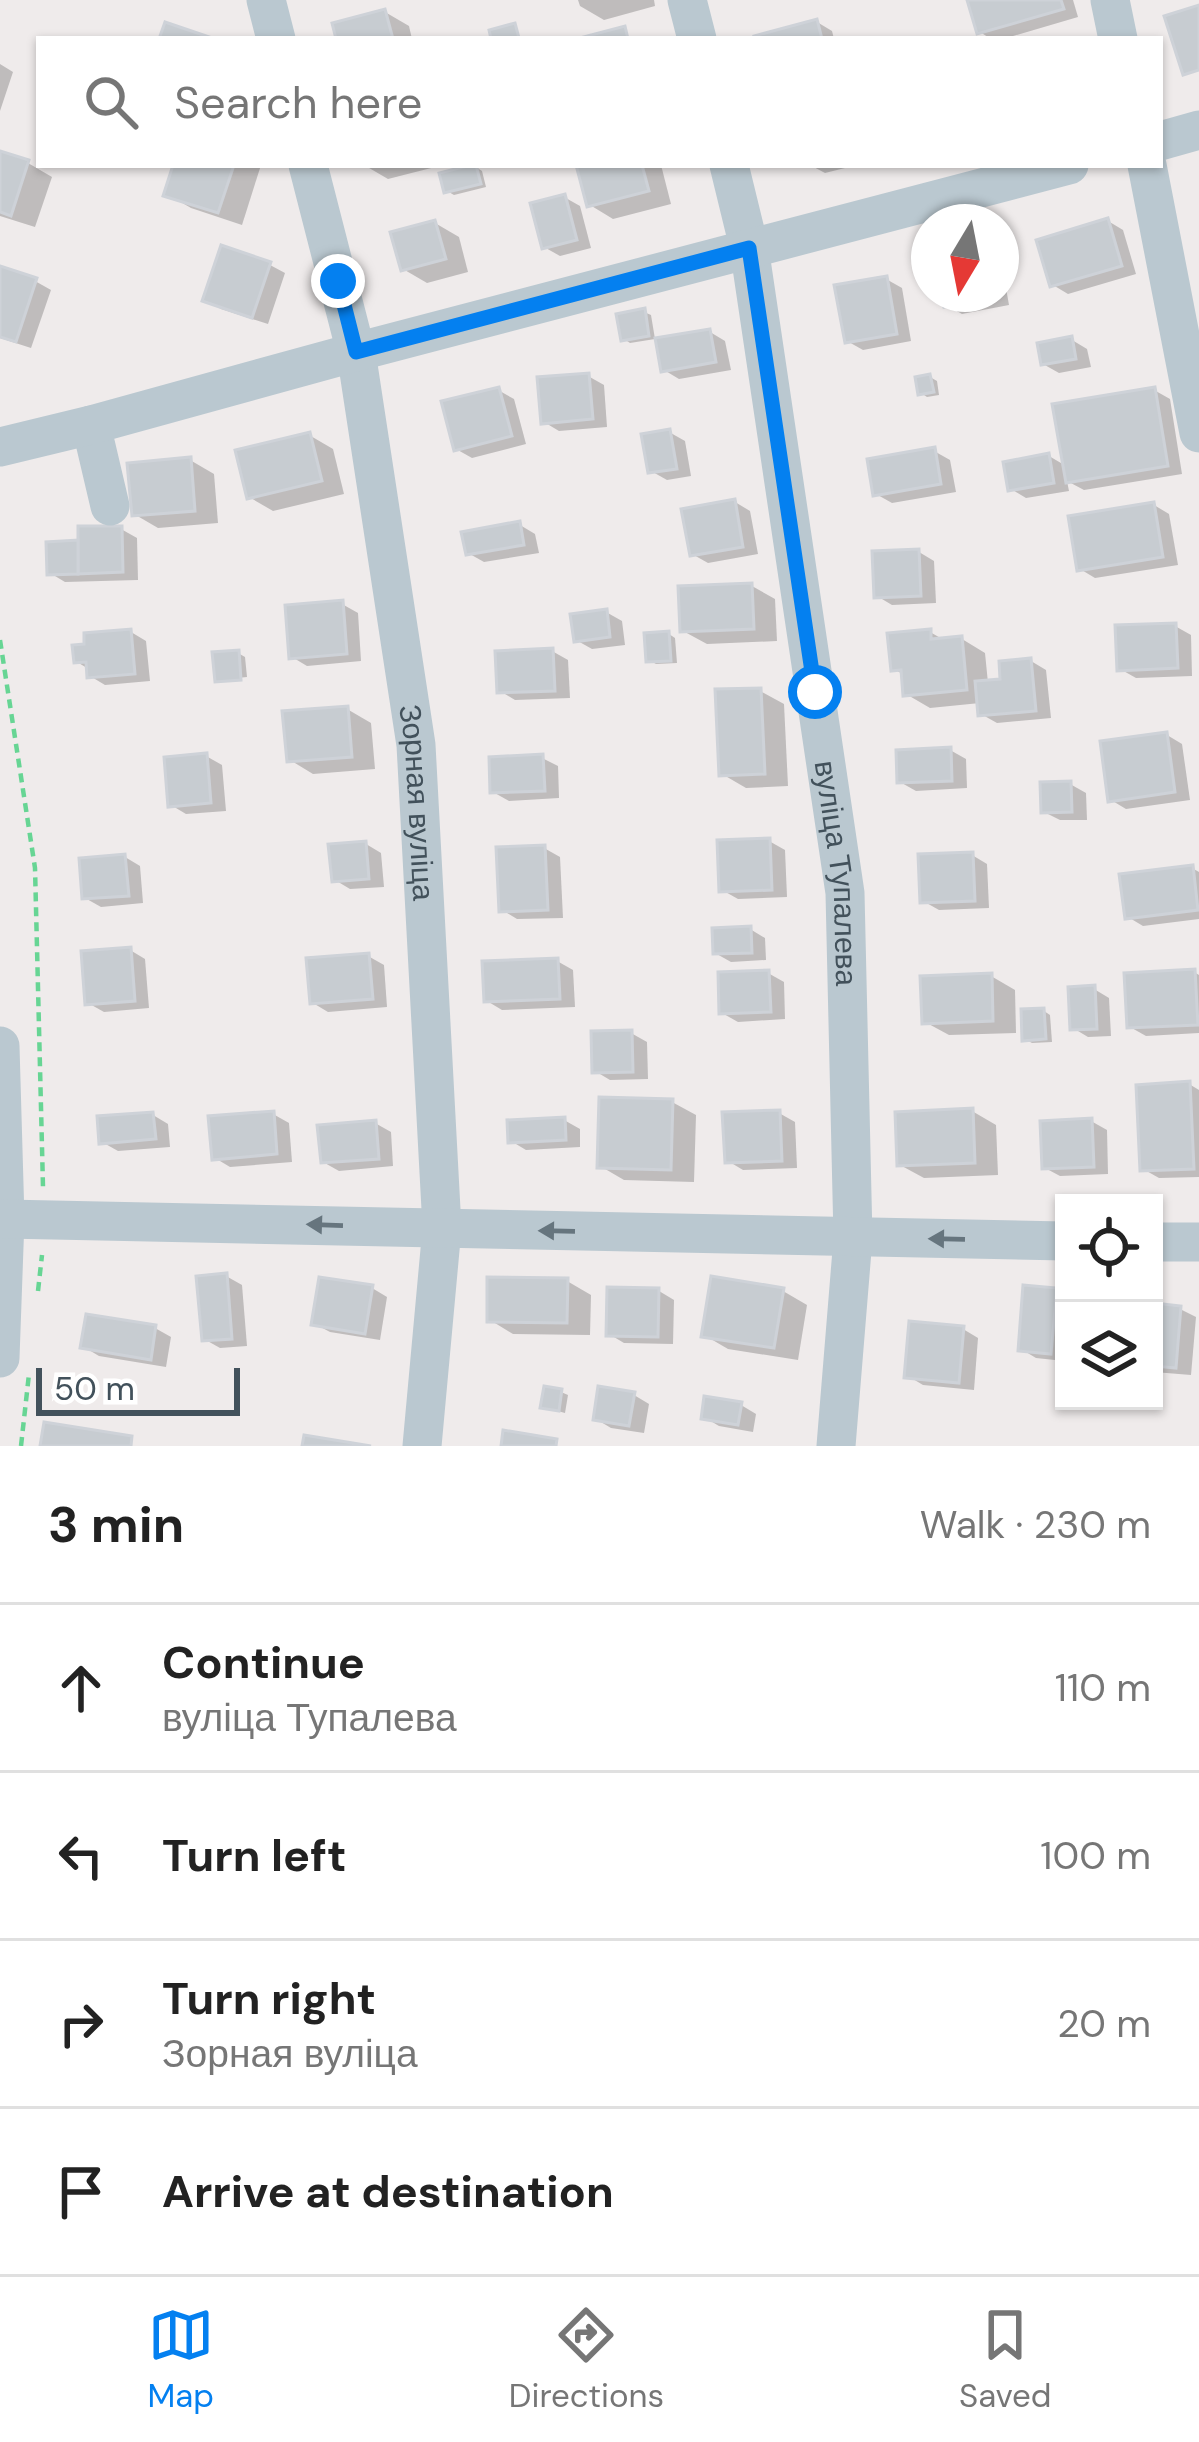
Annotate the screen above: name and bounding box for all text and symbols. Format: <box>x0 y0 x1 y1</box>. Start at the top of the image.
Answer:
search box <box>36 36 1163 168</box>
icon: search <box>78 69 144 135</box>
text: Search here <box>174 73 422 132</box>
north arrow <box>911 204 1019 312</box>
route end <box>311 254 365 308</box>
route start <box>788 665 842 719</box>
street label: Зорная вуліца <box>391 702 444 902</box>
street label: вуліца Тупалева <box>806 758 867 987</box>
map controls <box>1055 1194 1163 1410</box>
button: locate <box>1055 1194 1163 1302</box>
one-way arrow <box>305 1215 343 1234</box>
one-way arrow <box>537 1221 575 1240</box>
one-way arrow <box>927 1230 965 1249</box>
button: layers <box>1055 1302 1163 1410</box>
scale bar <box>36 1362 240 1415</box>
text: 50 m <box>54 1367 135 1410</box>
text: 3 min <box>48 1491 184 1558</box>
text: Walk · 230 m <box>920 1499 1151 1550</box>
text: Continue <box>162 1633 365 1692</box>
icon: ahead <box>48 1655 114 1721</box>
text: 110 m <box>1055 1662 1151 1713</box>
text: вуліца Тупалева <box>162 1692 457 1743</box>
icon: left <box>48 1823 114 1889</box>
text: Turn left <box>162 1826 346 1885</box>
text: 100 m <box>1040 1830 1151 1881</box>
text: Turn right <box>162 1969 376 2028</box>
icon: right <box>48 1991 114 2057</box>
text: 20 m <box>1057 1998 1151 2049</box>
text: Зорная вуліца <box>162 2028 418 2079</box>
icon: arrive <box>48 2159 114 2225</box>
text: Arrive at destination <box>162 2162 614 2221</box>
tab: Map <box>147 2302 214 2417</box>
tab: Directions <box>509 2302 664 2417</box>
tab: Saved <box>959 2302 1052 2417</box>

